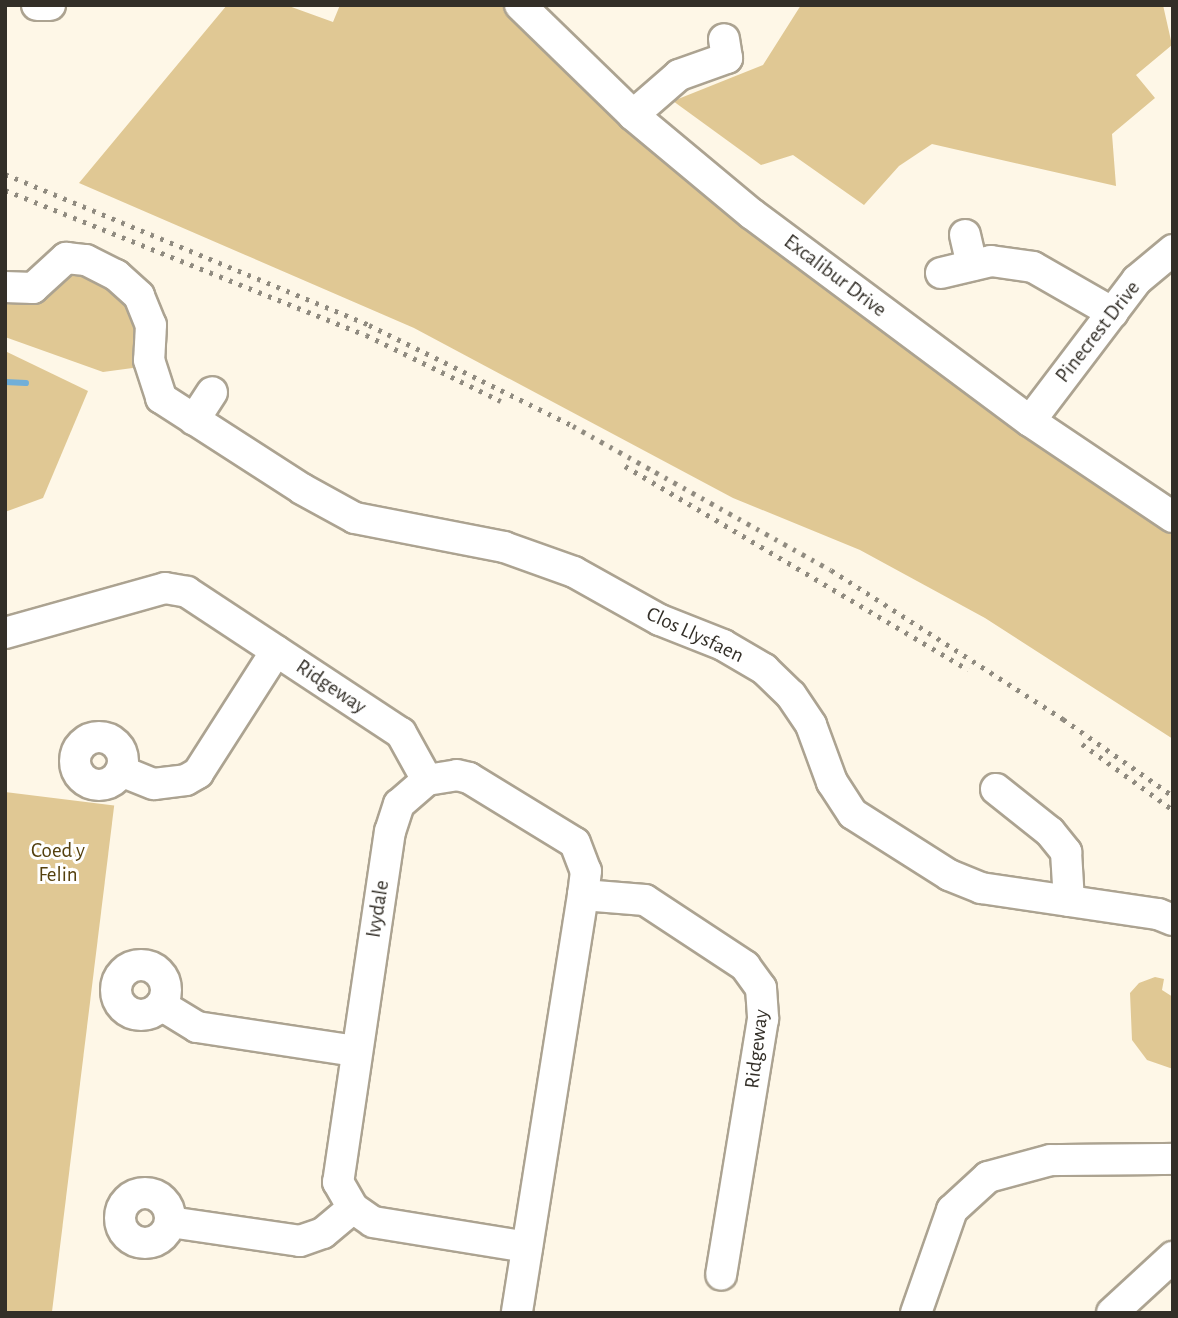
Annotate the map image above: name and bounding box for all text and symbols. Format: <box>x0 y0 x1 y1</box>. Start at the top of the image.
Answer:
street label: Excalibur Drive <box>779 229 891 323</box>
street label: Pinecrest Drive <box>1050 276 1146 388</box>
street label: Clos Llysfaen <box>642 601 748 669</box>
street label: Ridgeway <box>291 654 371 720</box>
park label: Coed y Felin <box>31 838 85 888</box>
street label: Ivydale <box>361 878 395 940</box>
street label: Ridgeway <box>740 1008 774 1090</box>

